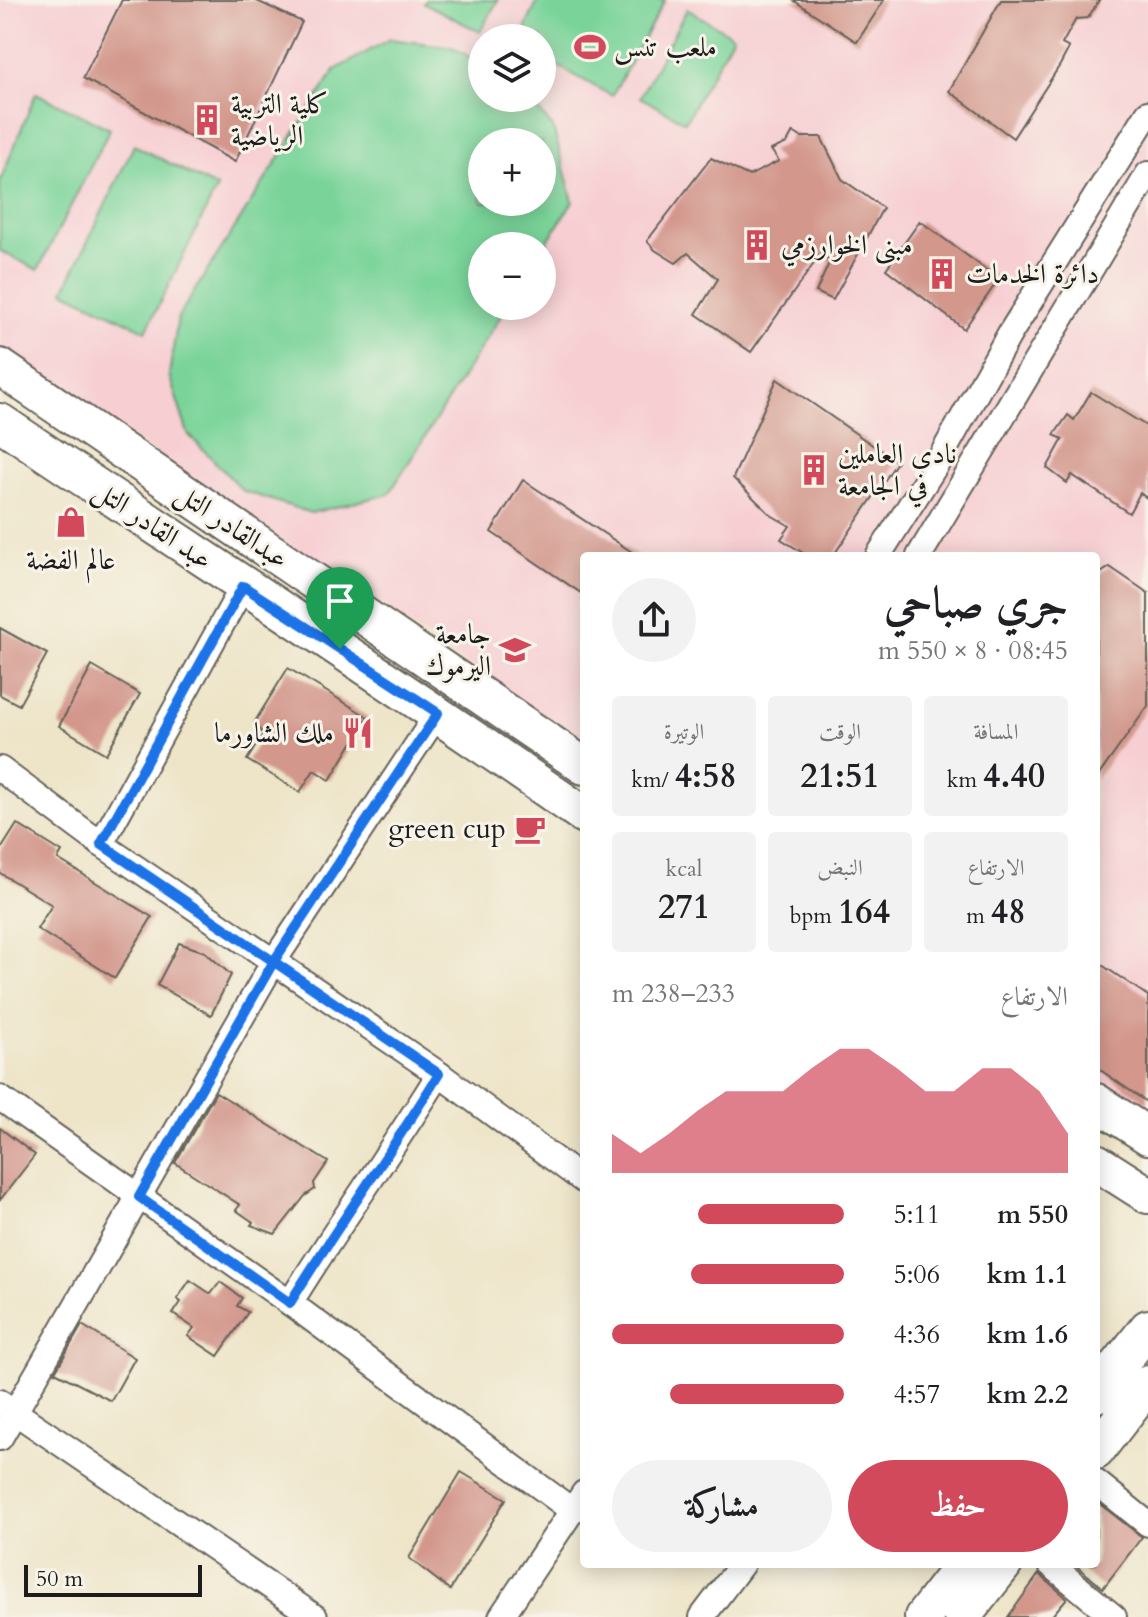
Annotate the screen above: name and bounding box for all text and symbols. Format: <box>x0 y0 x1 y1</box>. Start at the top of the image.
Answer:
map controls <box>468 24 556 320</box>
button: layers <box>468 24 556 112</box>
place label: ملعب تنس <box>614 28 717 66</box>
sports icon: ملعب تنس <box>573 30 607 64</box>
place label: كلية التربية الرياضية <box>231 85 329 155</box>
building icon: كلية التربية الرياضية <box>190 103 224 137</box>
button: + <box>468 128 556 216</box>
place label: مبنى الخوارزمي <box>781 226 913 267</box>
building icon: مبنى الخوارزمي <box>740 228 774 262</box>
button: − <box>468 232 556 320</box>
place label: دائرة الخدمات <box>966 255 1099 293</box>
building icon: دائرة الخدمات <box>925 257 959 291</box>
place label: نادي العاملين في الجامعة <box>838 435 957 508</box>
building icon: نادي العاملين في الجامعة <box>797 453 831 487</box>
street label: عبد القادر التل <box>86 471 220 579</box>
street label: عبدالقادر التل <box>168 474 296 578</box>
shop icon: عالم الفضة <box>54 505 88 539</box>
place label: عالم الفضة <box>26 541 116 584</box>
pin <box>306 567 374 649</box>
text: جري صباحي <box>884 573 1068 633</box>
button: share <box>612 578 696 662</box>
icon: arrive <box>318 579 362 623</box>
place label: جامعة اليرموك <box>426 615 491 685</box>
school or university icon: جامعة اليرموك <box>498 633 532 667</box>
text: 08:45 · 8 × 550 m <box>878 633 1068 668</box>
place label: ملك الشاورما <box>214 714 334 752</box>
restaurant icon: ملك الشاورما <box>341 716 375 750</box>
text: الوتيرة <box>664 717 704 747</box>
text: الوقت <box>819 717 861 747</box>
text: المسافة <box>974 717 1018 747</box>
text: 4:58 <box>675 753 737 799</box>
text: 21:51 <box>800 753 880 799</box>
text: 4.40 <box>983 753 1045 799</box>
text: /km <box>631 765 675 795</box>
text: km <box>947 765 983 795</box>
place label: green cup <box>388 810 506 848</box>
cafe icon: green cup <box>513 812 547 846</box>
text: النبض <box>817 853 863 883</box>
text: الارتفاع <box>967 853 1025 883</box>
text: kcal <box>666 854 702 884</box>
text: 271 <box>658 884 710 930</box>
text: 164 <box>838 889 890 935</box>
text: 48 <box>991 889 1026 935</box>
text: bpm <box>790 901 838 931</box>
text: m <box>966 901 991 931</box>
text: 233–238 m <box>612 976 735 1011</box>
text: الارتفاع <box>1001 979 1068 1014</box>
text: 5:11 <box>893 1197 940 1232</box>
text: 550 m <box>997 1197 1068 1232</box>
text: 5:06 <box>893 1257 940 1292</box>
text: 1.1 km <box>987 1257 1068 1292</box>
text: 4:36 <box>893 1317 940 1352</box>
text: 1.6 km <box>987 1317 1068 1352</box>
text: 4:57 <box>893 1377 940 1412</box>
text: 2.2 km <box>987 1377 1068 1412</box>
button: مشاركة <box>612 1460 832 1552</box>
button: حفظ <box>848 1460 1068 1552</box>
scale bar <box>24 1561 202 1597</box>
text: 50 m <box>36 1564 83 1594</box>

